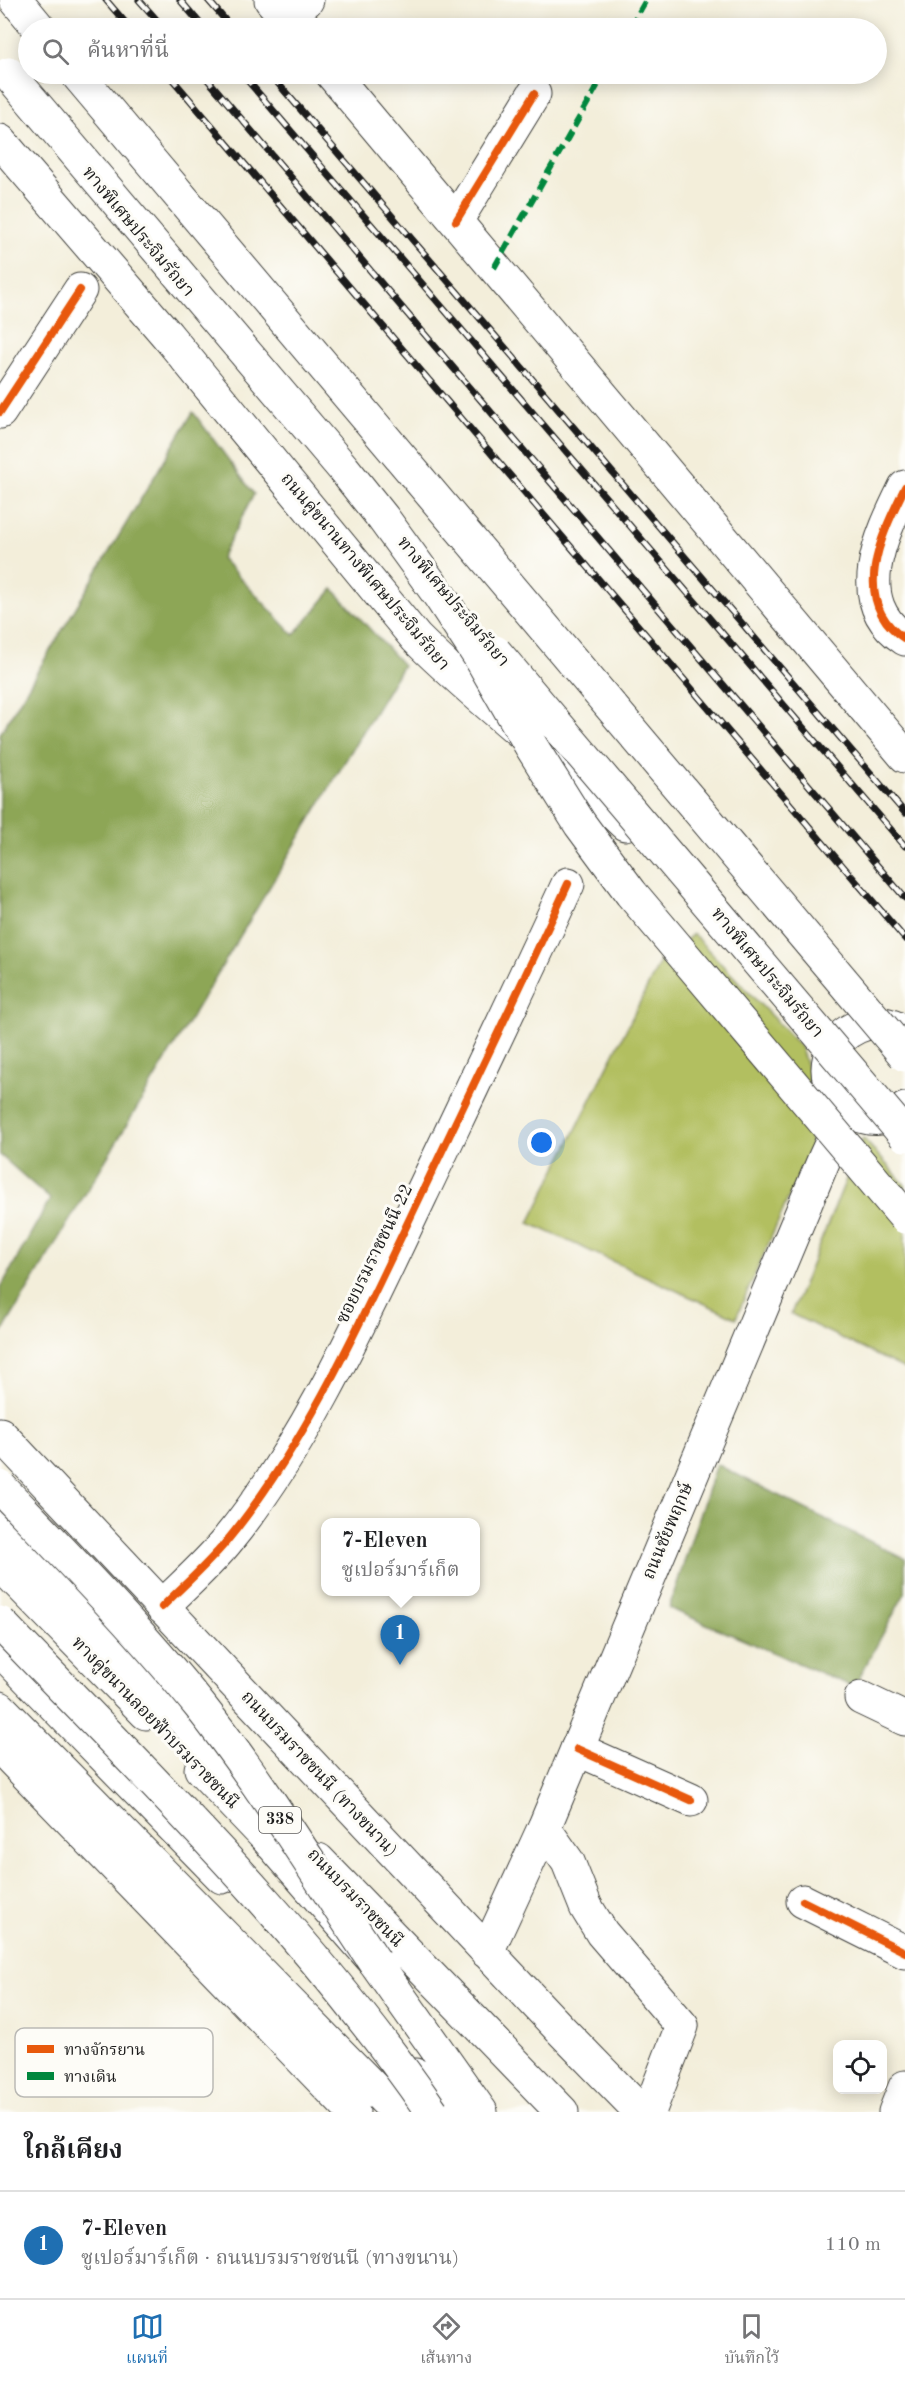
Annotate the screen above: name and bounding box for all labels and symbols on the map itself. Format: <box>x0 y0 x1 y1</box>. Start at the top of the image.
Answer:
street label: ทางพิเศษประจิมรัถยา <box>79 163 198 300</box>
street label: ถนนคู่ขนานทางพิเศษประจิมรัถยา <box>276 469 454 675</box>
street label: ทางพิเศษประจิมรัถยา <box>392 532 514 672</box>
street label: ทางพิเศษประจิมรัถยา <box>708 904 827 1041</box>
your location <box>527 1128 556 1157</box>
street label: ซอยบรมราชชนนี 22 <box>333 1181 417 1326</box>
street label: ถนนชัยพฤกษ์ <box>637 1478 697 1582</box>
pin: 1 <box>380 1616 420 1665</box>
street label: ทางคู่ขนานลอยฟ้าบรมราชชนนี <box>67 1632 243 1813</box>
street label: ถนนบรมราชชนนี (ทางขนาน) <box>238 1687 401 1860</box>
road number: 338 <box>259 1807 301 1833</box>
street label: ถนนบรมราชชนนี <box>304 1845 407 1951</box>
legend <box>15 2028 213 2097</box>
text: ทางจักรยาน <box>64 2042 145 2059</box>
text: ทางเดิน <box>64 2069 117 2086</box>

